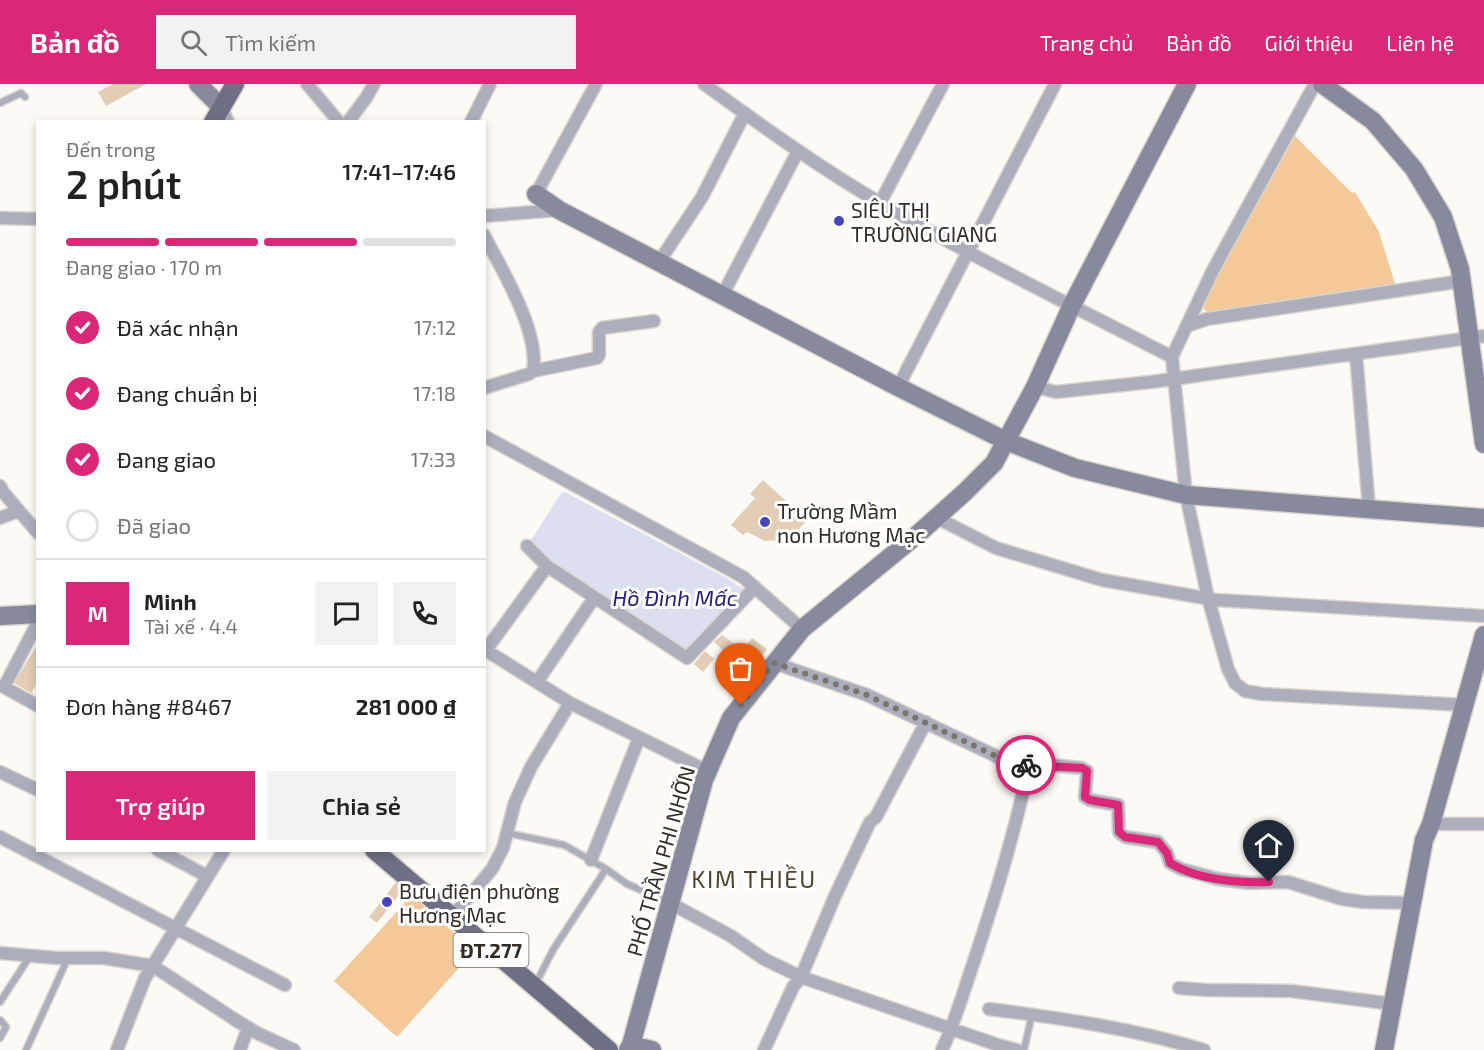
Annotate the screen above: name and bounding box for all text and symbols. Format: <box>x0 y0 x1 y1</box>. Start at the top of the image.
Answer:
search box <box>156 15 576 69</box>
text: Bản đồ <box>30 25 120 59</box>
icon: search <box>177 26 210 59</box>
text: Tìm kiếm <box>225 29 316 55</box>
text: Trang chủ <box>1040 30 1133 55</box>
text: Bản đồ <box>1166 30 1232 55</box>
text: Giới thiệu <box>1265 30 1353 55</box>
text: Liên hệ <box>1386 30 1454 55</box>
text: Đến trong <box>66 137 155 161</box>
text: 17:41–17:46 <box>342 158 456 184</box>
text: 2 phút <box>66 160 181 207</box>
place label: SIÊU THỊ TRƯỜNG GIANG <box>851 197 997 246</box>
marker: SIÊU THỊ TRƯỜNG GIANG <box>832 214 846 228</box>
text: Đang giao · 170 m <box>66 255 222 279</box>
icon: check <box>66 311 99 344</box>
text: Đã xác nhận <box>117 314 239 340</box>
text: 17:12 <box>414 315 456 339</box>
icon: check <box>66 377 99 410</box>
text: Đang chuẩn bị <box>117 380 258 406</box>
text: 17:18 <box>413 381 456 405</box>
icon: check <box>66 443 99 476</box>
text: Đang giao <box>117 446 216 472</box>
text: 17:33 <box>411 447 456 471</box>
place label: Trường Mầm non Hương Mạc <box>777 498 926 547</box>
text: Đã giao <box>117 512 191 538</box>
marker: Trường Mầm non Hương Mạc <box>758 515 772 529</box>
button: chat <box>315 582 378 645</box>
button: phone <box>393 582 456 645</box>
water label: Hồ Đình Mấc <box>613 584 738 610</box>
text: Minh <box>144 588 197 614</box>
text: M <box>87 600 108 626</box>
text: Tài xế · 4.4 <box>144 614 238 638</box>
pin <box>715 643 766 705</box>
icon: bag <box>724 652 757 685</box>
text: Đơn hàng #8467 <box>66 693 232 719</box>
text: 281 000 ₫ <box>356 693 456 719</box>
courier <box>996 735 1056 795</box>
icon: bike <box>1010 749 1043 782</box>
street label: PHỐ TRẦN PHI NHỠN <box>619 762 699 959</box>
button: Trợ giúp <box>66 771 255 840</box>
button: Chia sẻ <box>267 771 456 840</box>
pin <box>1243 820 1294 882</box>
icon: home <box>1252 829 1285 862</box>
district label: KIM THIỀU <box>691 863 817 893</box>
place label: Bưu điện phường Hương Mạc <box>399 878 560 927</box>
marker: Bưu điện phường Hương Mạc <box>380 895 394 909</box>
road number: ĐT.277 <box>454 933 528 967</box>

